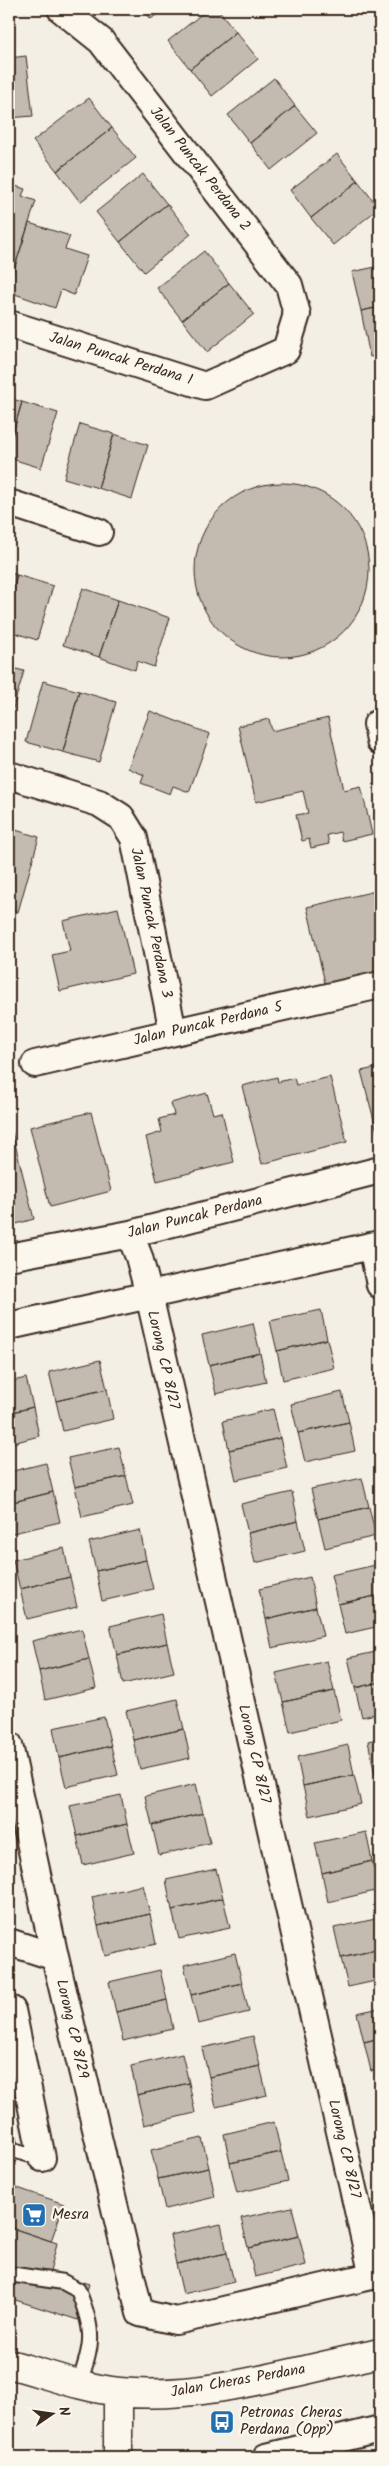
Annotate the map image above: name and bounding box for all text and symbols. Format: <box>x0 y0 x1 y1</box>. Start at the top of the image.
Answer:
street label: Jalan Puncak Perdana 2 <box>143 101 257 237</box>
street label: Jalan Puncak Perdana 1 <box>46 326 196 392</box>
street label: Jalan Puncak Perdana 3 <box>123 846 179 1001</box>
street label: Jalan Puncak Perdana 5 <box>131 995 286 1053</box>
street label: Jalan Puncak Perdana <box>125 1189 265 1245</box>
street label: Lorong CP 8/27 <box>140 1308 186 1413</box>
street label: Lorong CP 8/27 <box>231 1702 277 1807</box>
street label: Lorong CP 8/29 <box>49 1977 95 2082</box>
street label: Lorong CP 8/27 <box>321 2097 367 2202</box>
supermarket icon: Mesra <box>21 2202 47 2228</box>
place label: Mesra <box>52 2203 89 2227</box>
street label: Jalan Cheras Perdana <box>169 2357 307 2405</box>
north arrow <box>28 2388 78 2438</box>
place label: Petronas Cheras Perdana (Opp) <box>240 2401 343 2442</box>
text: N <box>52 2405 75 2418</box>
bus stop icon: Petronas Cheras Perdana (Opp) <box>209 2409 235 2435</box>

